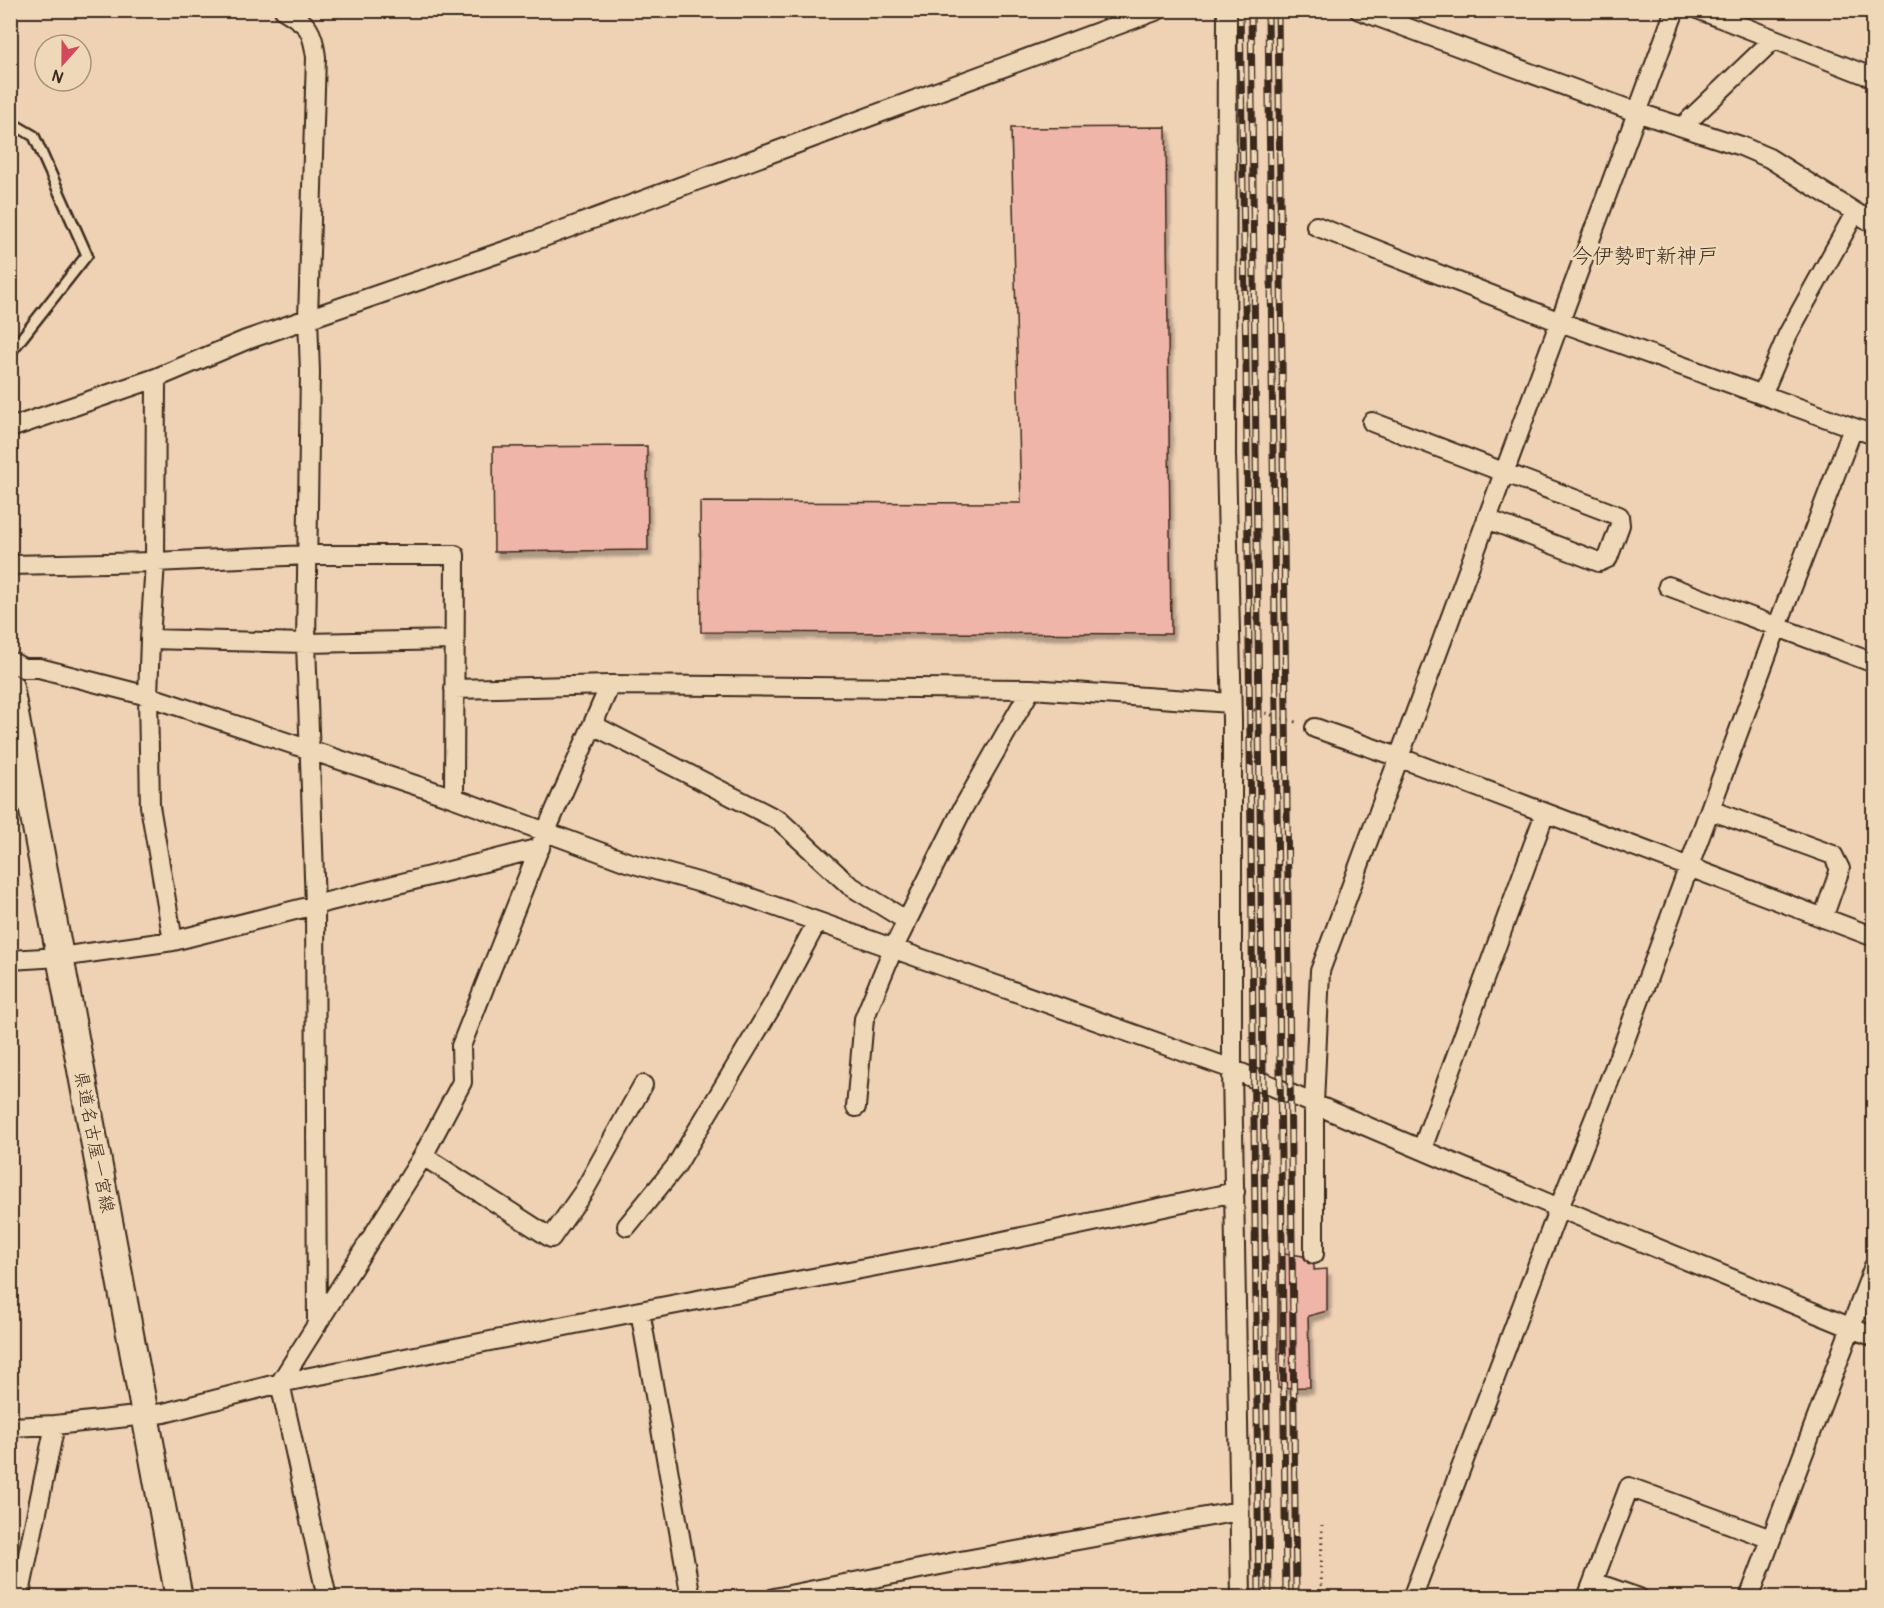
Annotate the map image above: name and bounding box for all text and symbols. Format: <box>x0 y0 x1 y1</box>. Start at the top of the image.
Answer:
north arrow <box>33 33 93 93</box>
text: N <box>49 65 67 87</box>
district label: 今伊勢町新神戸 <box>1572 243 1719 270</box>
street label: 県道名古屋一宮線 <box>69 1069 119 1215</box>

